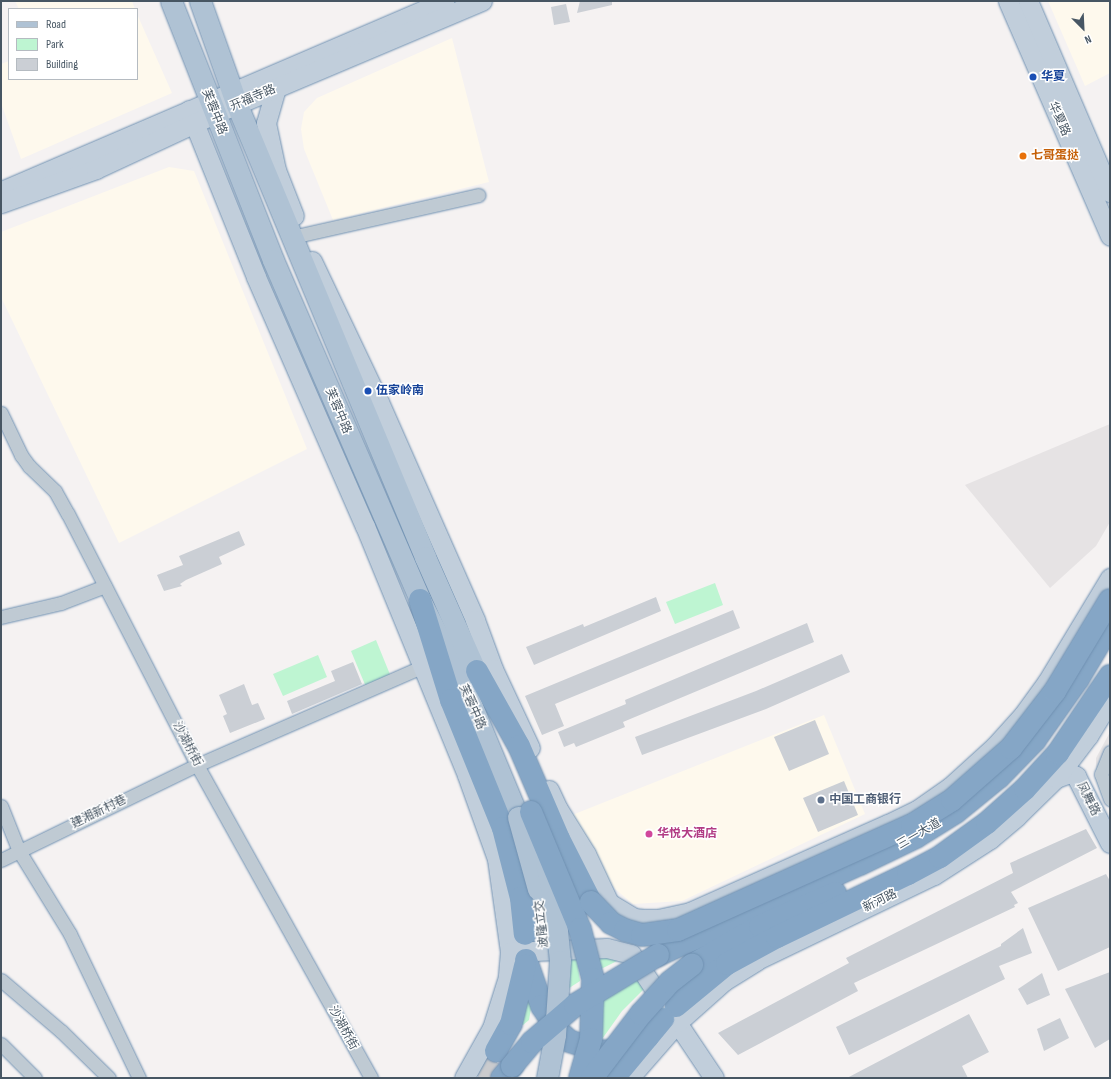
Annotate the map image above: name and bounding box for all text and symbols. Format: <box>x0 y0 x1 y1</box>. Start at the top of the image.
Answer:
legend <box>8 8 138 80</box>
north arrow <box>1063 8 1103 48</box>
text: Road <box>46 17 66 32</box>
text: N <box>1083 32 1093 47</box>
text: Park <box>46 37 64 52</box>
text: Building <box>46 57 78 72</box>
place label: 华夏 <box>1041 70 1065 84</box>
marker: 华夏 <box>1028 72 1038 82</box>
street label: 开福寺路 <box>228 82 278 114</box>
street label: 芙蓉中路 <box>198 87 230 137</box>
street label: 华夏路 <box>1045 100 1073 138</box>
place label: 七哥蛋挞 <box>1031 149 1079 163</box>
marker: 七哥蛋挞 <box>1018 151 1028 161</box>
place label: 伍家岭南 <box>376 384 424 398</box>
street label: 芙蓉中路 <box>322 386 354 436</box>
marker: 伍家岭南 <box>363 386 373 396</box>
street label: 芙蓉中路 <box>456 682 488 732</box>
street label: 沙湖桥街 <box>169 719 205 769</box>
street label: 凤舞路 <box>1073 780 1103 818</box>
street label: 建湘新村巷 <box>69 792 129 832</box>
place label: 中国工商银行 <box>829 793 901 807</box>
marker: 中国工商银行 <box>816 795 826 805</box>
street label: 三一大道 <box>895 816 943 852</box>
place label: 华悦大酒店 <box>657 827 717 841</box>
marker: 华悦大酒店 <box>644 829 654 839</box>
street label: 新河路 <box>861 887 899 915</box>
street label: 波隆立交 <box>532 899 552 949</box>
street label: 沙湖桥街 <box>325 1004 361 1052</box>

